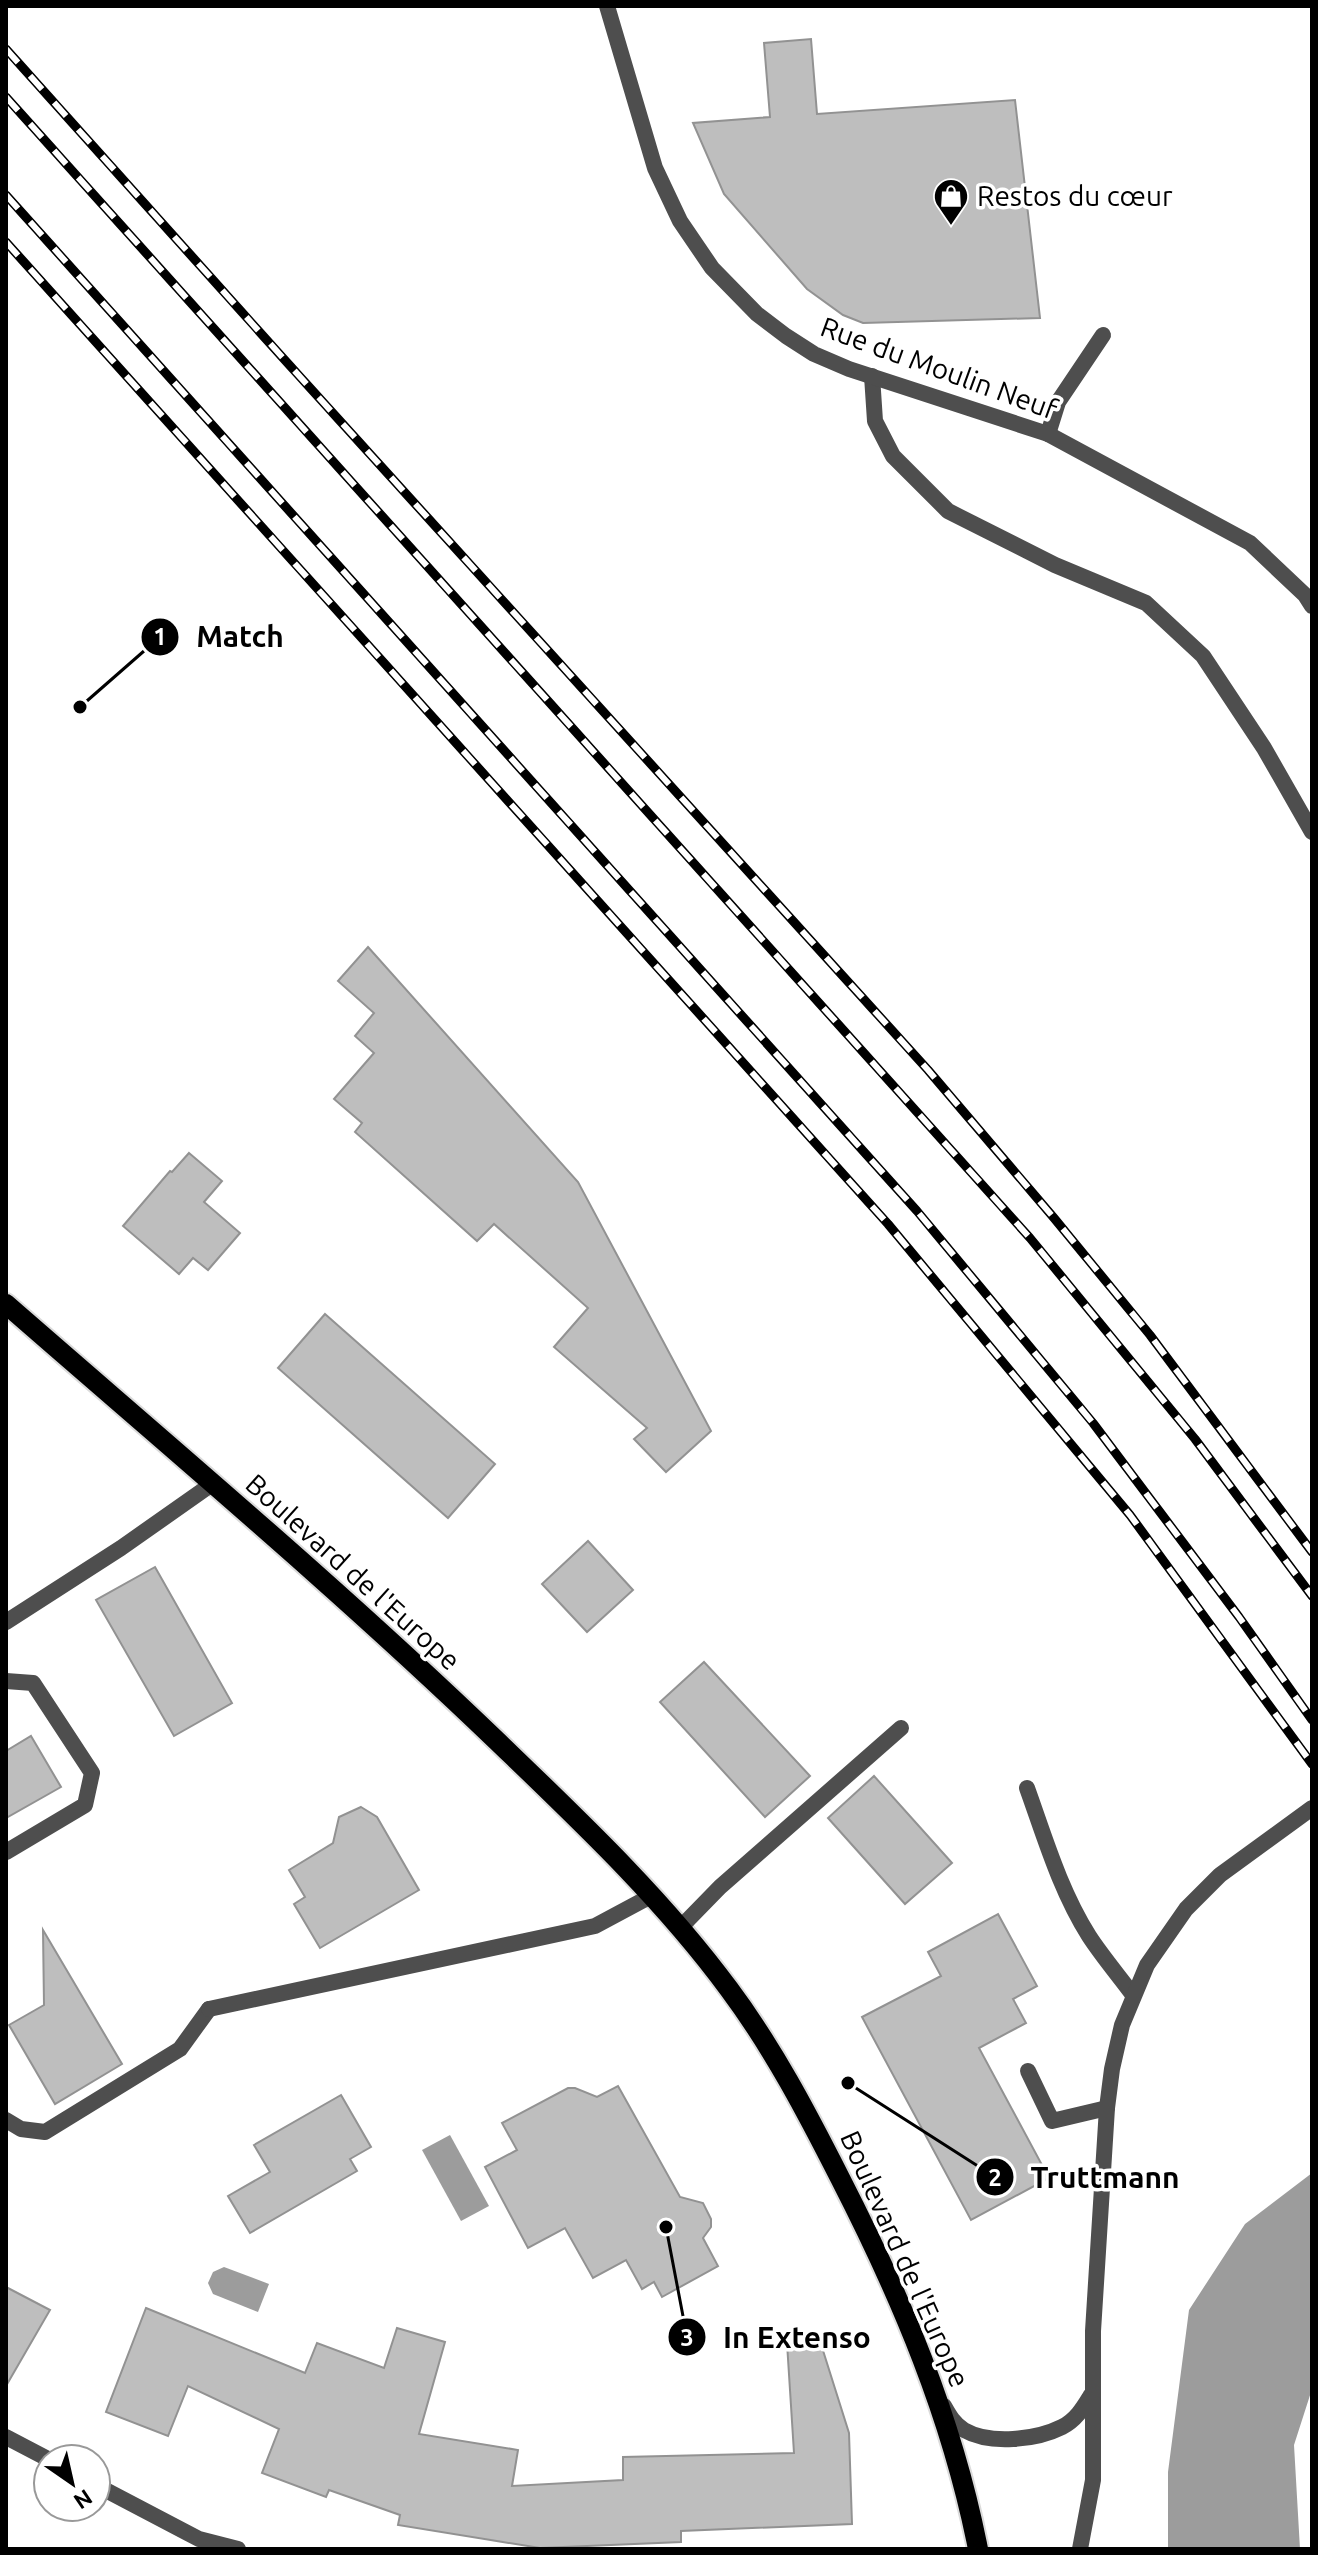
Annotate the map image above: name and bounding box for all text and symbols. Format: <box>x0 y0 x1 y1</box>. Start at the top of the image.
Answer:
shop icon: Restos du cœur <box>932 177 970 227</box>
place label: Restos du cœur <box>977 180 1173 211</box>
street label: Rue du Moulin Neuf <box>817 310 1062 425</box>
callout: Match <box>140 610 300 664</box>
text: Match <box>196 619 284 653</box>
text: 1 <box>153 623 167 650</box>
street label: Boulevard de l'Europe <box>240 1467 467 1676</box>
street label: Boulevard de l'Europe <box>835 2126 976 2392</box>
callout: Truttmann <box>975 2150 1196 2204</box>
text: Truttmann <box>1030 2160 1180 2194</box>
text: 2 <box>988 2164 1002 2191</box>
callout: In Extenso <box>667 2310 887 2364</box>
text: In Extenso <box>723 2320 871 2354</box>
text: 3 <box>680 2324 694 2351</box>
north arrow <box>32 2443 112 2523</box>
text: N <box>70 2485 97 2515</box>

